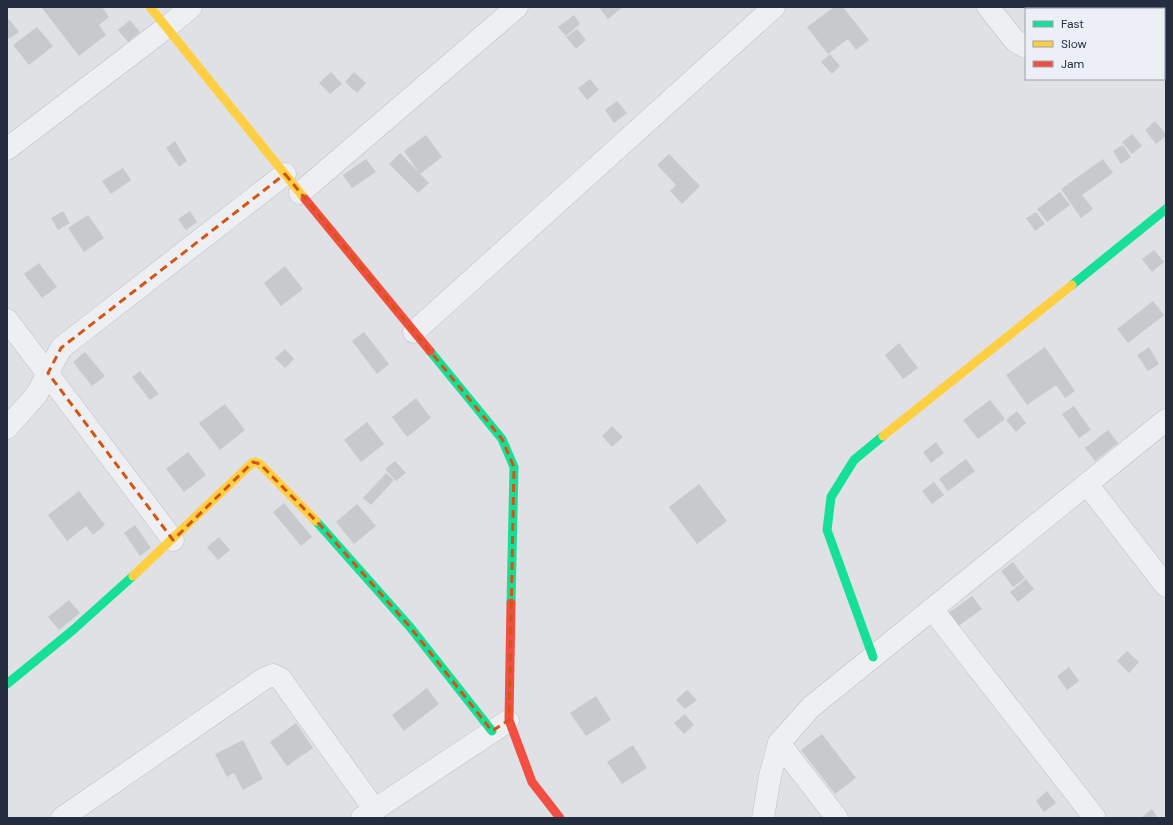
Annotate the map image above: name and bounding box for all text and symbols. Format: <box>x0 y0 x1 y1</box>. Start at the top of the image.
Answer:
legend <box>1025 8 1165 80</box>
text: Fast <box>1061 16 1084 32</box>
text: Slow <box>1061 36 1087 52</box>
text: Jam <box>1061 56 1084 72</box>

